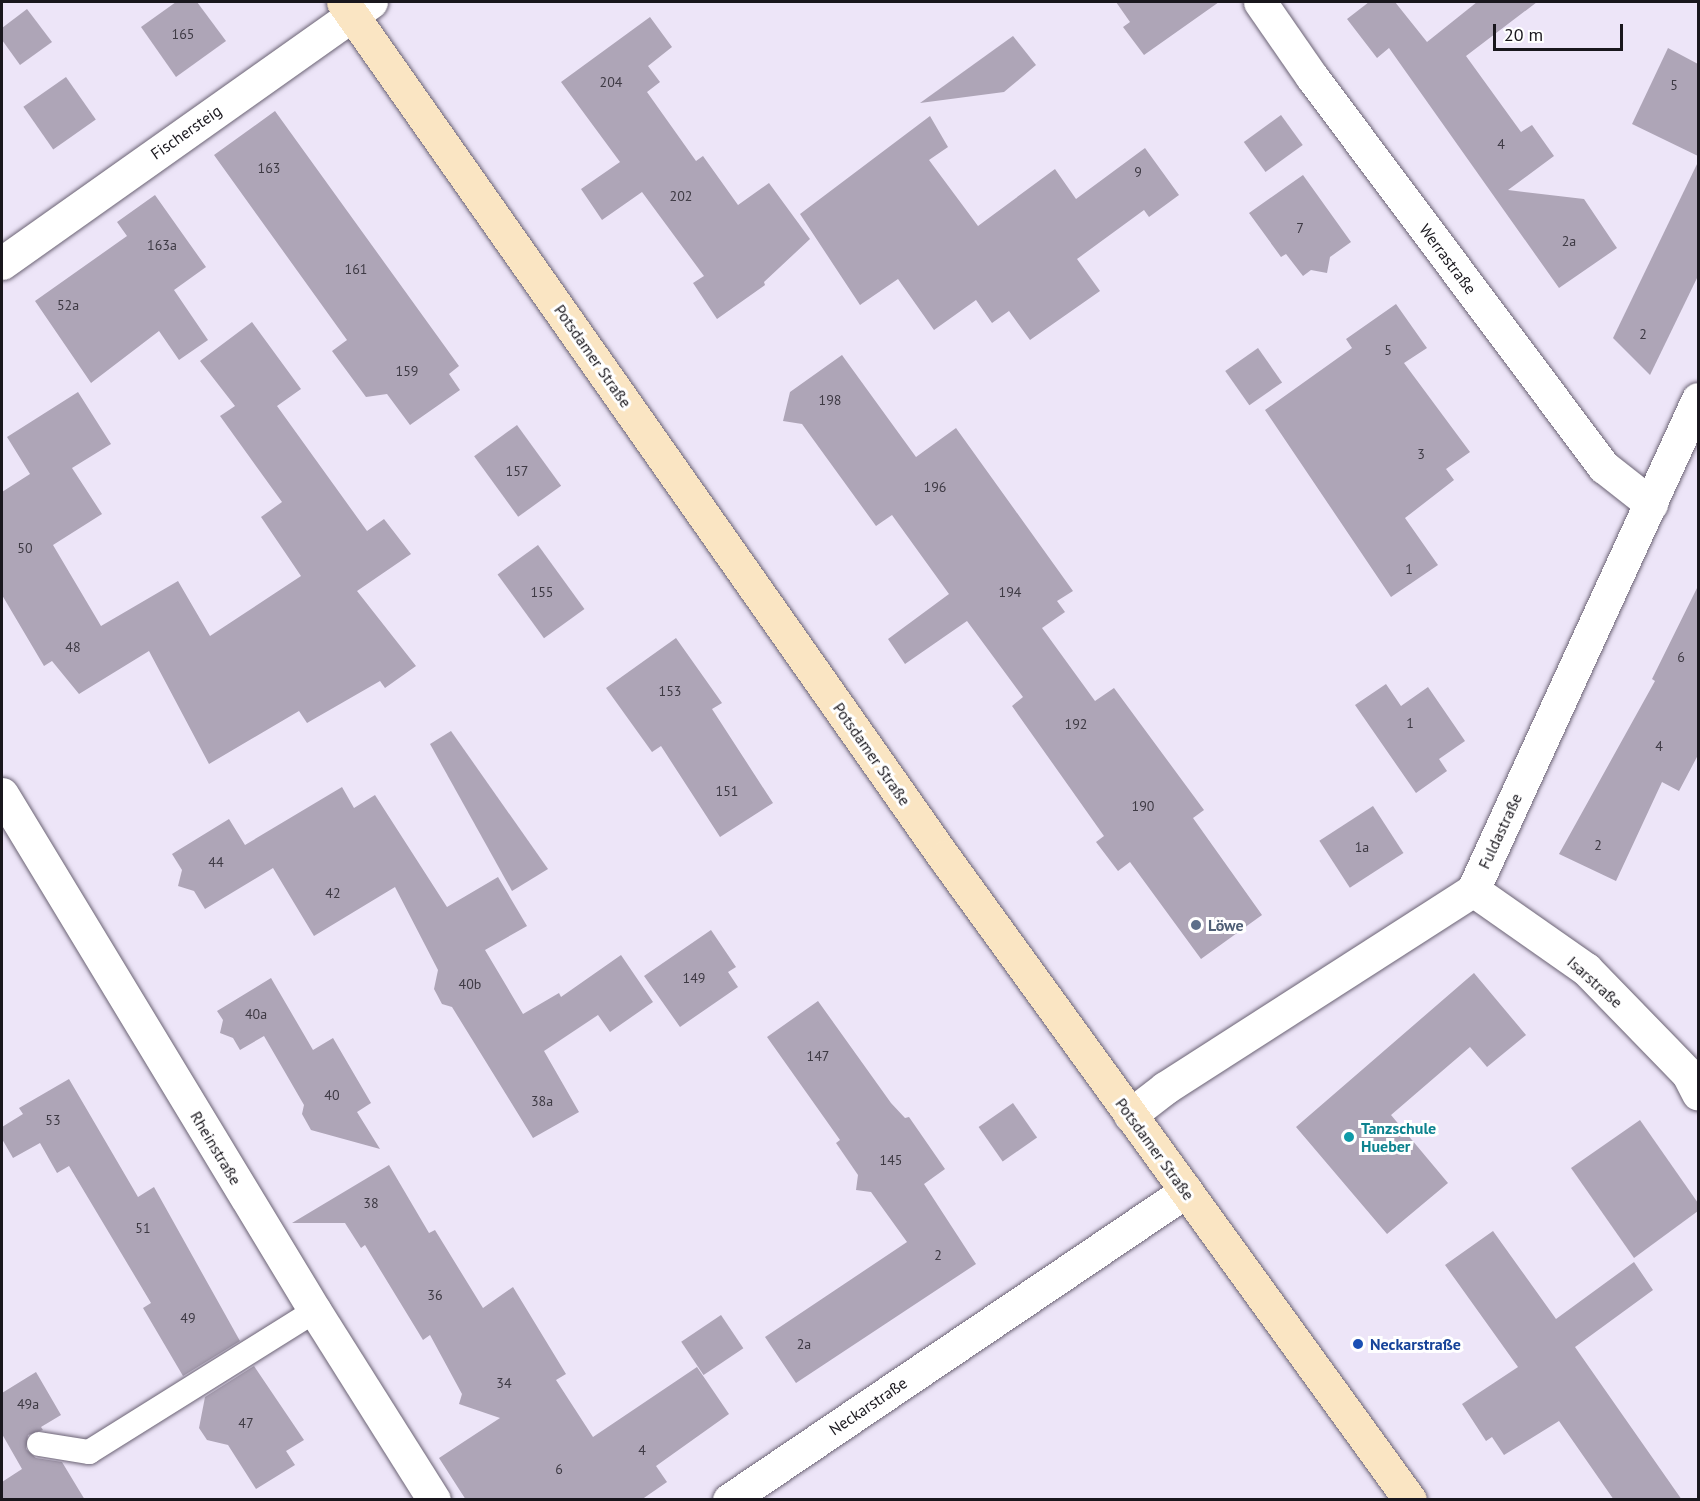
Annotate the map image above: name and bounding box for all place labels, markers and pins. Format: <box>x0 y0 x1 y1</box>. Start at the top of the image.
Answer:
place label: Löwe <box>1208 915 1244 935</box>
marker: Löwe <box>1189 918 1203 932</box>
place label: Tanzschule Hueber <box>1361 1118 1436 1156</box>
marker: Tanzschule Hueber <box>1342 1130 1356 1144</box>
place label: Neckarstraße <box>1370 1334 1461 1354</box>
marker: Neckarstraße <box>1351 1337 1365 1351</box>

